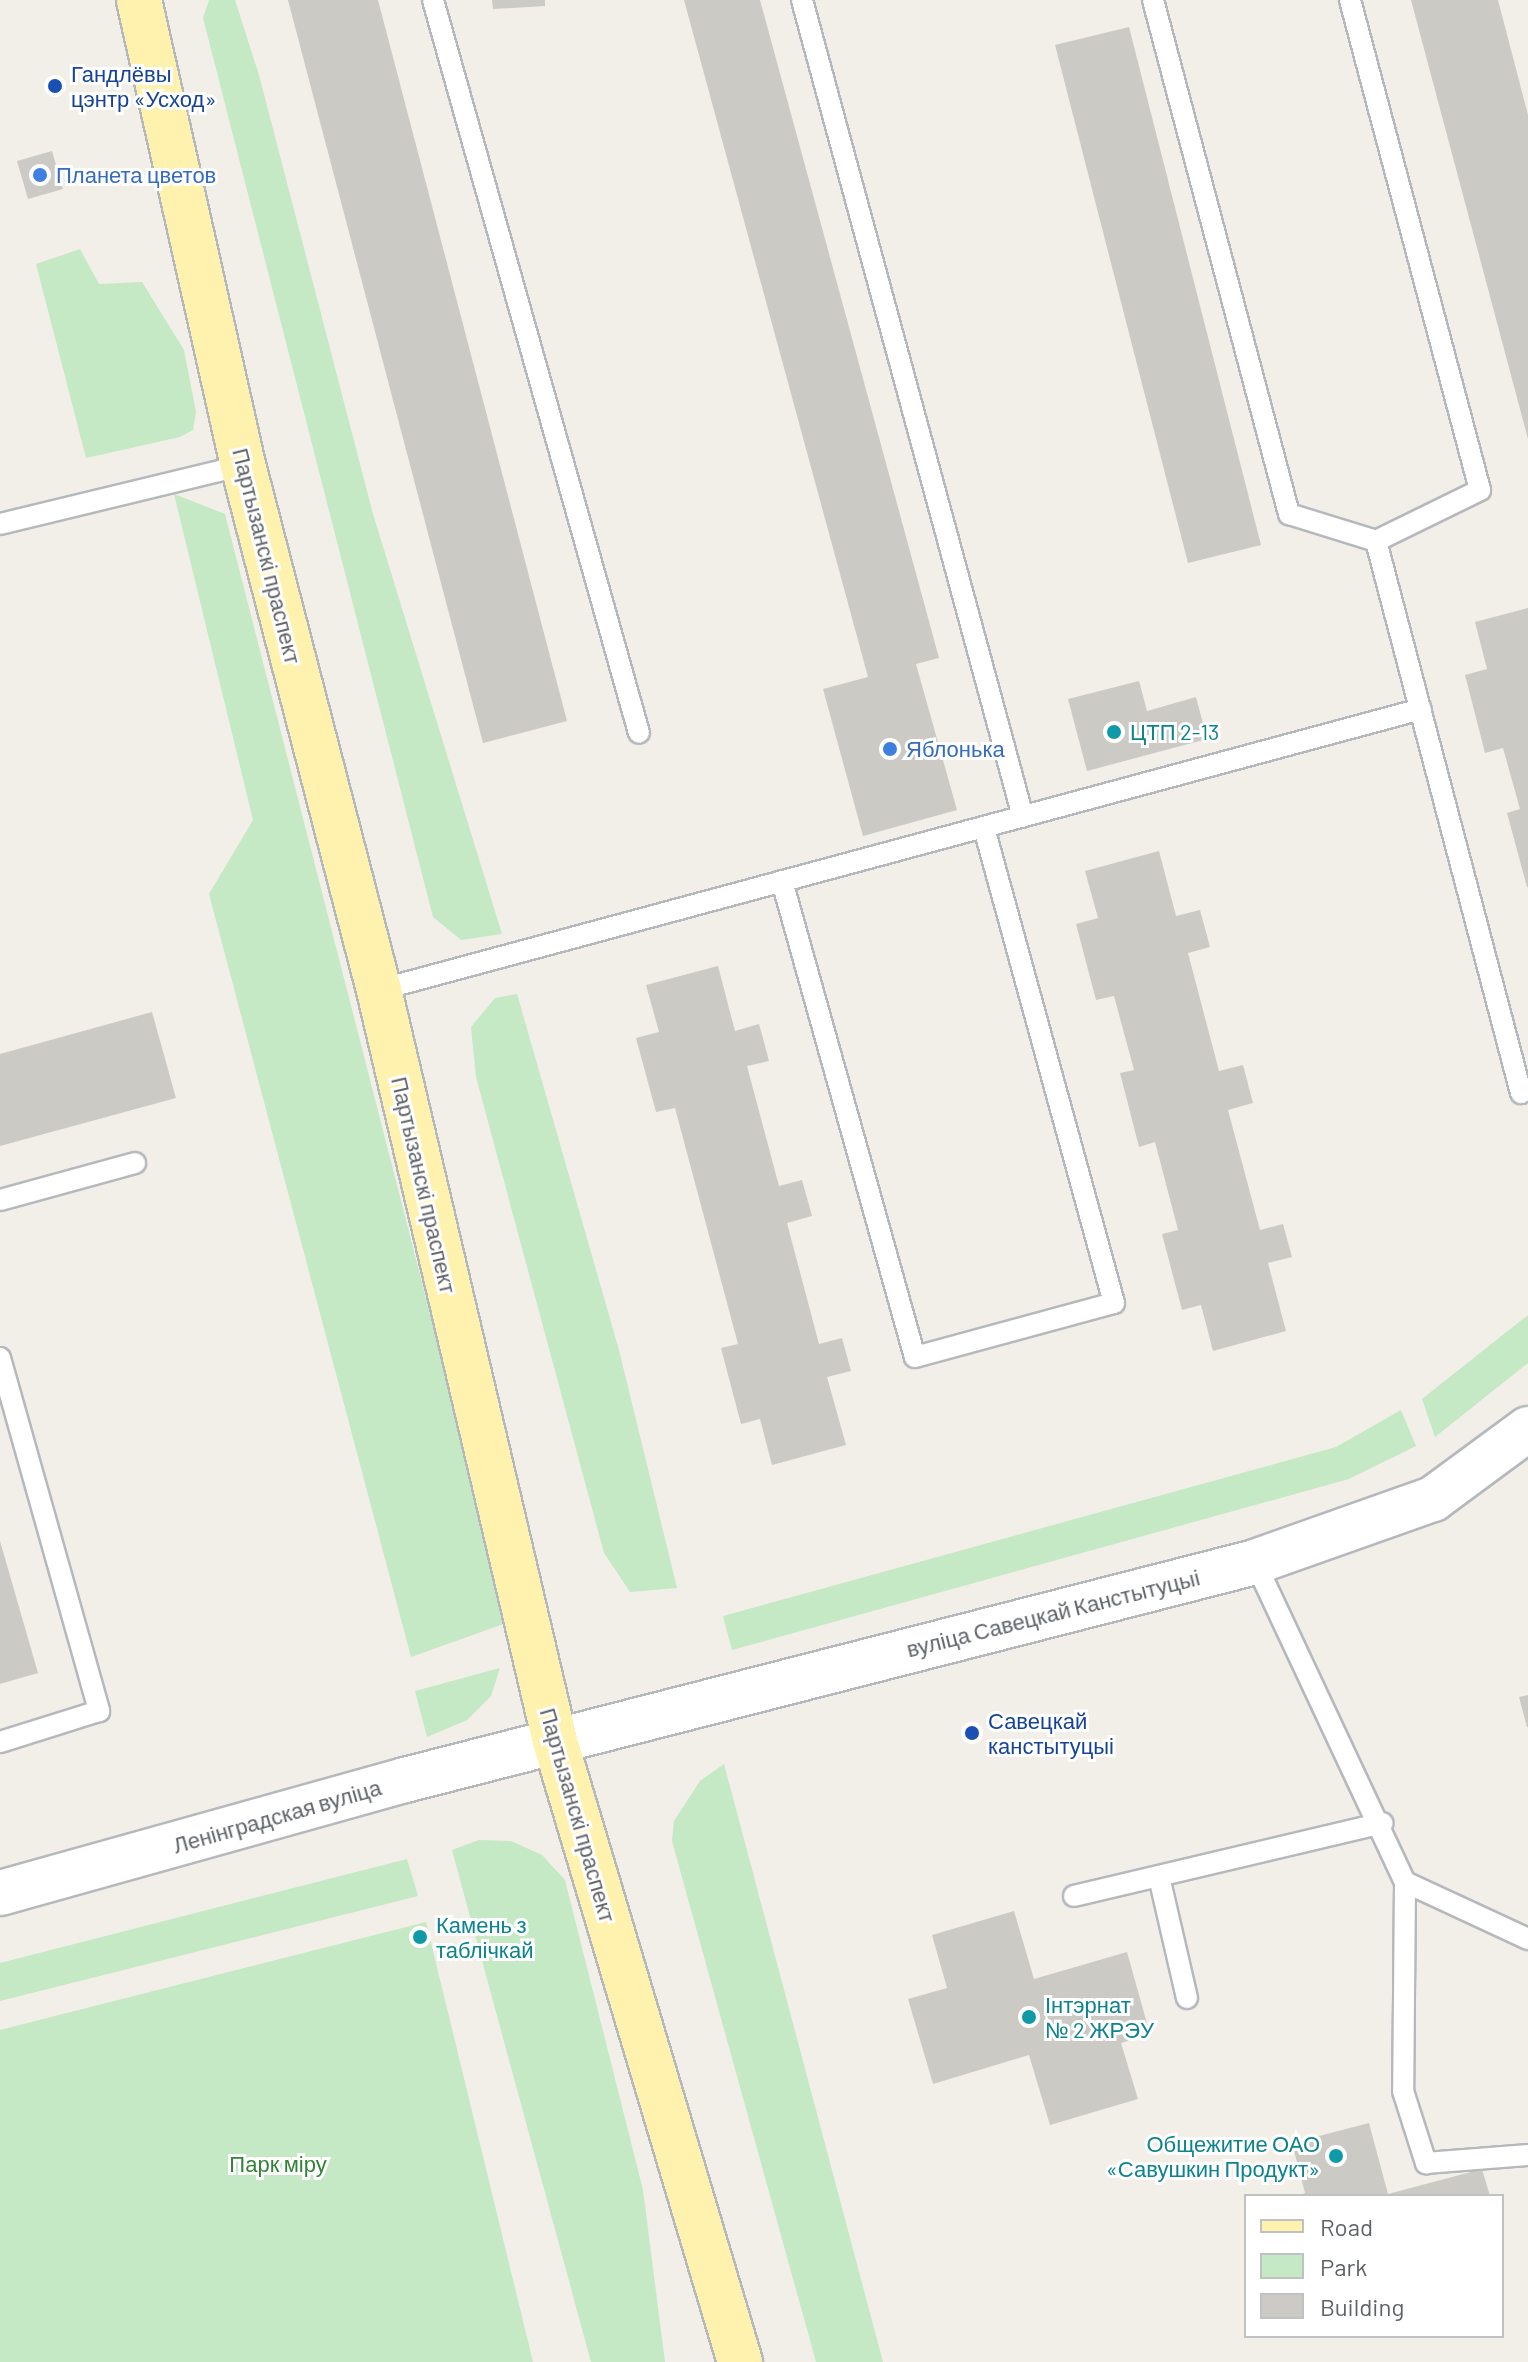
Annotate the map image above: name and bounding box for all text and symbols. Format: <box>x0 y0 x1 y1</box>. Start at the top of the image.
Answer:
place label: Гандлёвы цэнтр «Усход» <box>71 60 216 112</box>
marker: Гандлёвы цэнтр «Усход» <box>46 77 64 95</box>
place label: Планета цветов <box>56 162 216 188</box>
marker: Планета цветов <box>31 166 49 184</box>
street label: Партызанскі праспект <box>227 445 307 667</box>
place label: ЦТП 2-13 <box>1130 719 1219 745</box>
marker: ЦТП 2-13 <box>1105 723 1123 741</box>
place label: Яблонька <box>906 736 1005 762</box>
marker: Яблонька <box>881 740 899 758</box>
street label: Партызанскі праспект <box>386 1074 462 1296</box>
street label: вуліца Савецкай Канстытуцыі <box>904 1564 1202 1662</box>
street label: Партызанскі праспект <box>535 1705 621 1925</box>
place label: Савецкай канстытуцыі <box>988 1707 1114 1758</box>
marker: Савецкай канстытуцыі <box>963 1724 981 1742</box>
street label: Ленінградская вуліца <box>170 1774 384 1858</box>
place label: Камень з таблічкай <box>436 1911 533 1962</box>
marker: Камень з таблічкай <box>411 1928 429 1946</box>
place label: Інтэрнат № 2 ЖРЭУ <box>1045 1991 1154 2042</box>
marker: Інтэрнат № 2 ЖРЭУ <box>1020 2008 1038 2026</box>
place label: Общежитие ОАО «Савушкин Продукт» <box>1106 2130 1320 2182</box>
marker: Общежитие ОАО «Савушкин Продукт» <box>1327 2147 1345 2165</box>
park label: Парк міру <box>229 2151 327 2177</box>
legend <box>1244 2194 1504 2338</box>
text: Road <box>1320 2212 1373 2241</box>
text: Park <box>1320 2252 1367 2281</box>
text: Building <box>1320 2292 1404 2321</box>

